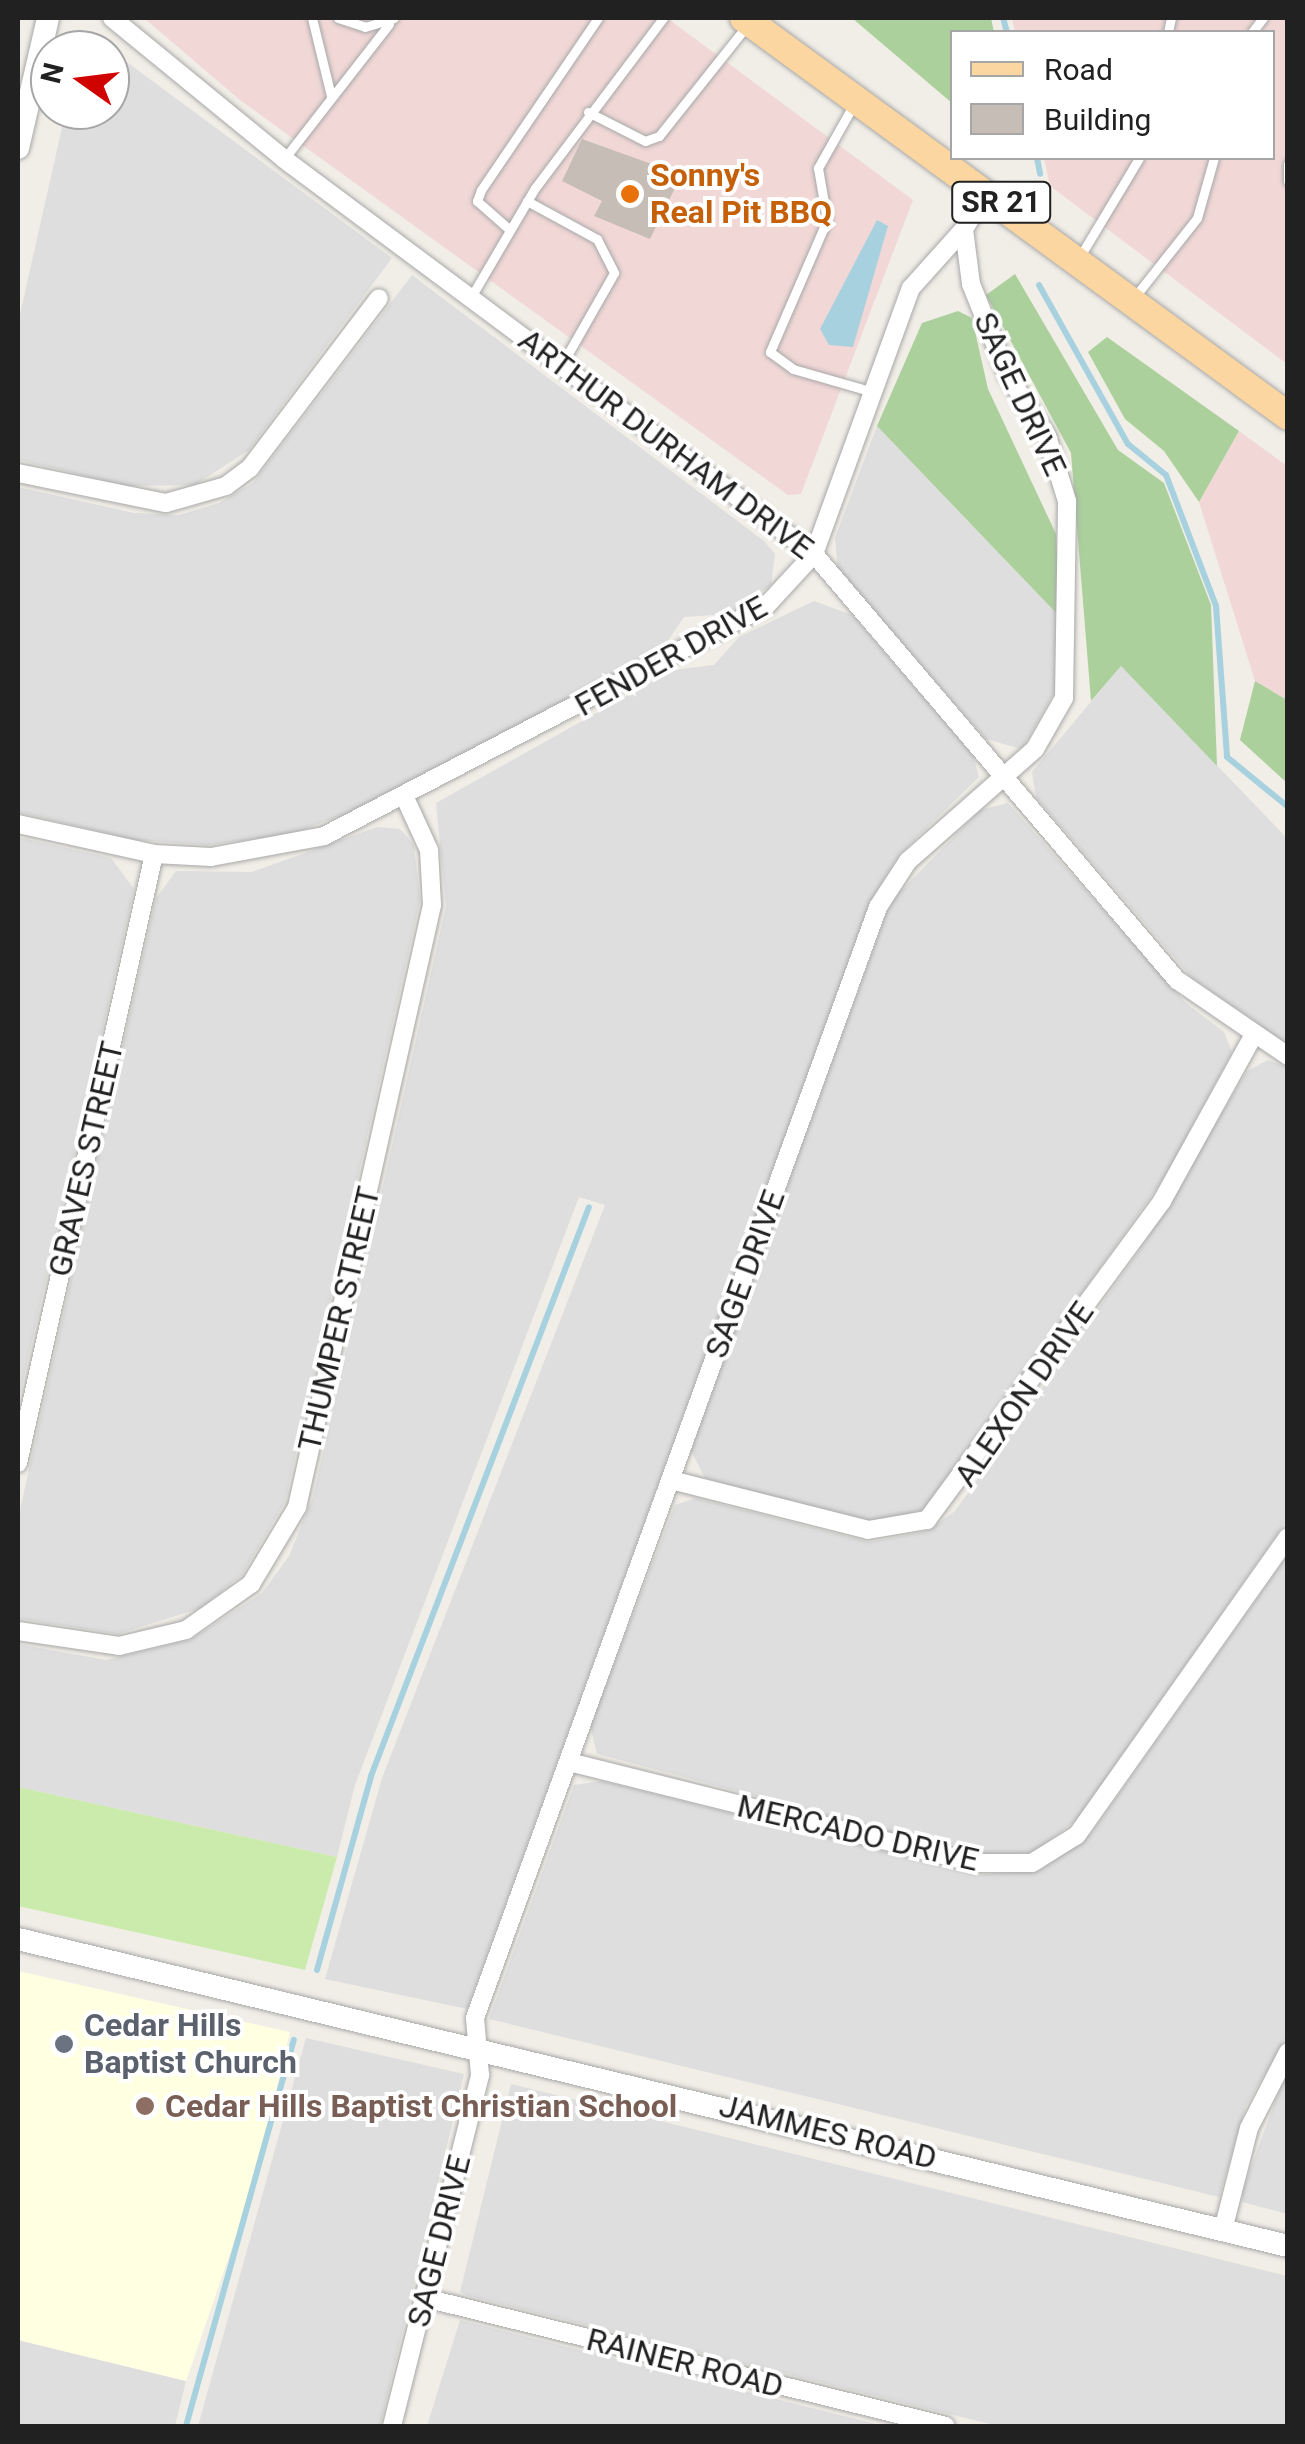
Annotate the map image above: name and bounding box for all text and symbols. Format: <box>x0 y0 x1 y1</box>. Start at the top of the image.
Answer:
north arrow <box>30 30 130 130</box>
legend <box>950 30 1275 160</box>
text: Road <box>1044 52 1113 87</box>
text: N <box>34 60 71 87</box>
text: Building <box>1044 102 1151 137</box>
place label: Sonny's Real Pit BBQ <box>650 157 832 232</box>
road number: SR 21 <box>951 177 1051 227</box>
marker: Sonny's Real Pit BBQ <box>619 183 641 205</box>
street label: SAGE DRIVE <box>965 306 1075 482</box>
street label: ARTHUR DURHAM DRIVE <box>511 321 821 567</box>
street label: FENDER DRIVE <box>568 587 774 725</box>
street label: GRAVES STREET <box>40 1038 132 1280</box>
street label: THUMPER STREET <box>290 1183 388 1455</box>
street label: SAGE DRIVE <box>697 1185 793 1363</box>
street label: ALEXON DRIVE <box>946 1294 1102 1494</box>
street label: MERCADO DRIVE <box>734 1787 982 1879</box>
place label: Cedar Hills Baptist Church <box>84 2007 297 2082</box>
marker: Cedar Hills Baptist Church <box>53 2033 75 2055</box>
street label: JAMMES ROAD <box>715 2086 941 2178</box>
place label: Cedar Hills Baptist Christian School <box>165 2087 677 2125</box>
marker: Cedar Hills Baptist Christian School <box>134 2095 156 2117</box>
street label: SAGE DRIVE <box>399 2151 479 2331</box>
street label: RAINER ROAD <box>583 2320 787 2406</box>

